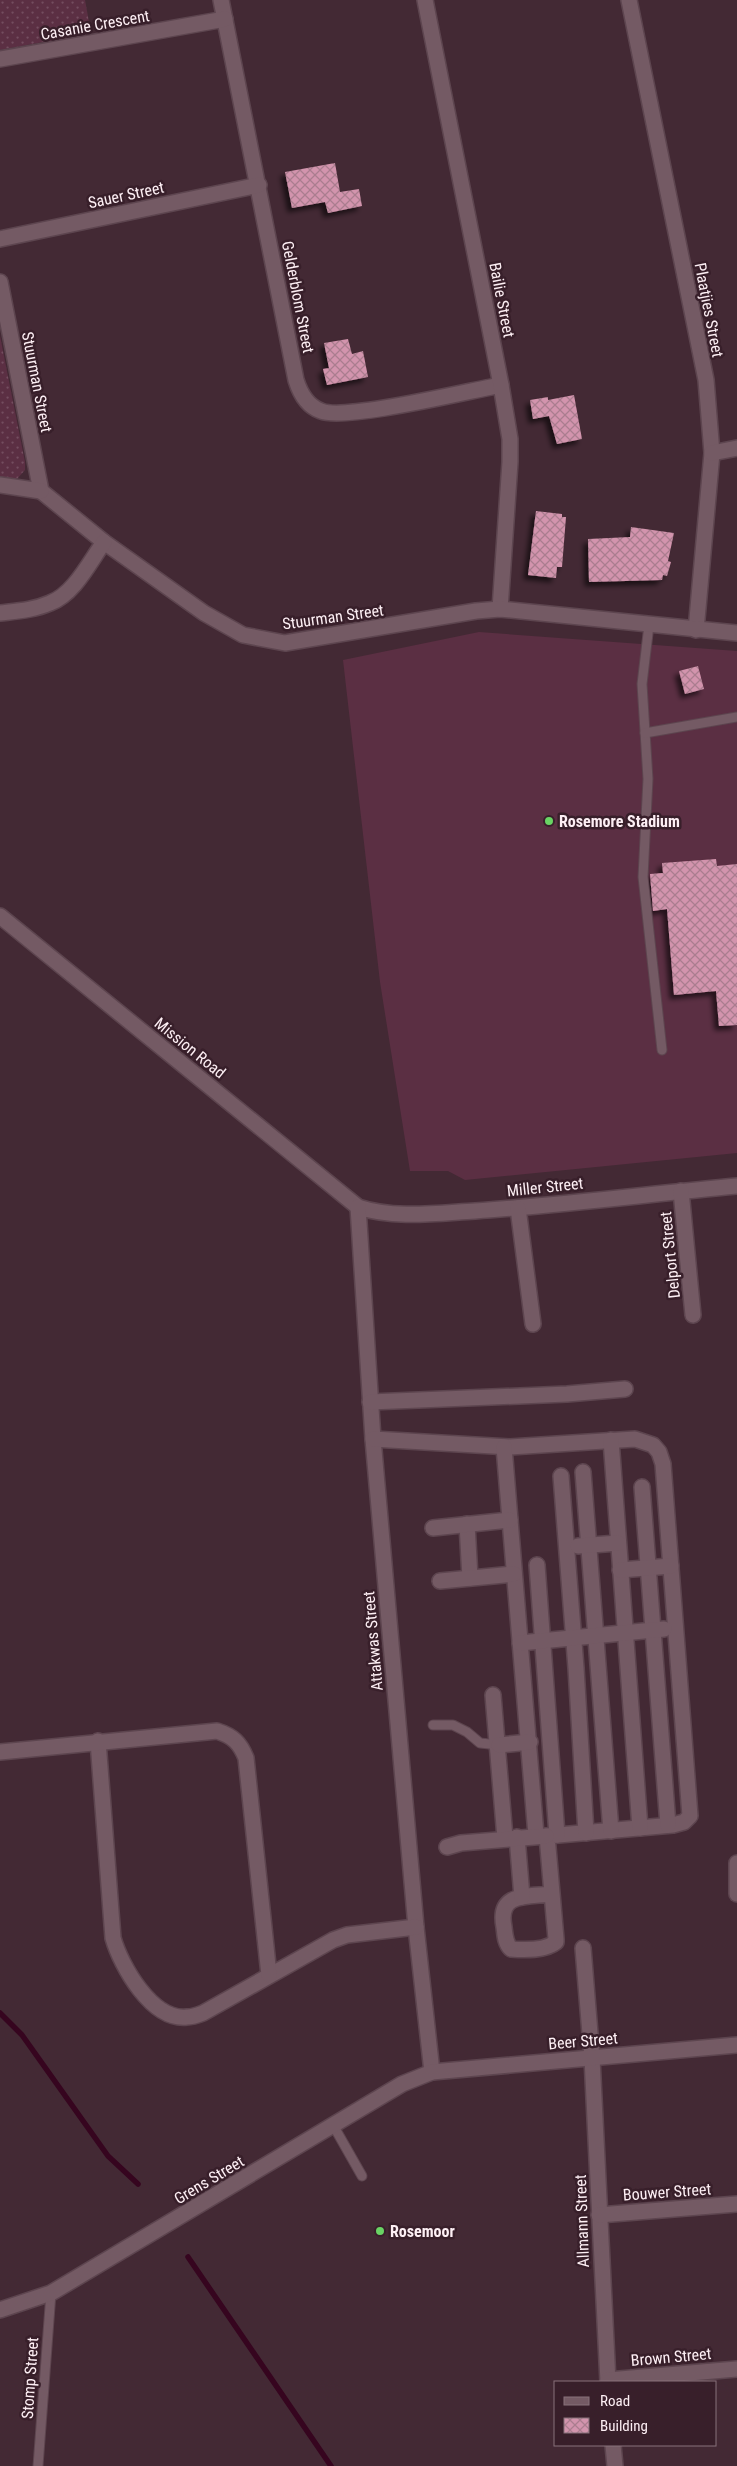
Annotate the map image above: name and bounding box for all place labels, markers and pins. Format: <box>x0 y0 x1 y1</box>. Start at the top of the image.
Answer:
place label: Rosemore Stadium <box>559 812 680 831</box>
marker: Rosemore Stadium <box>543 815 555 827</box>
place label: Rosemoor <box>390 2222 455 2241</box>
marker: Rosemoor <box>374 2225 386 2237</box>

